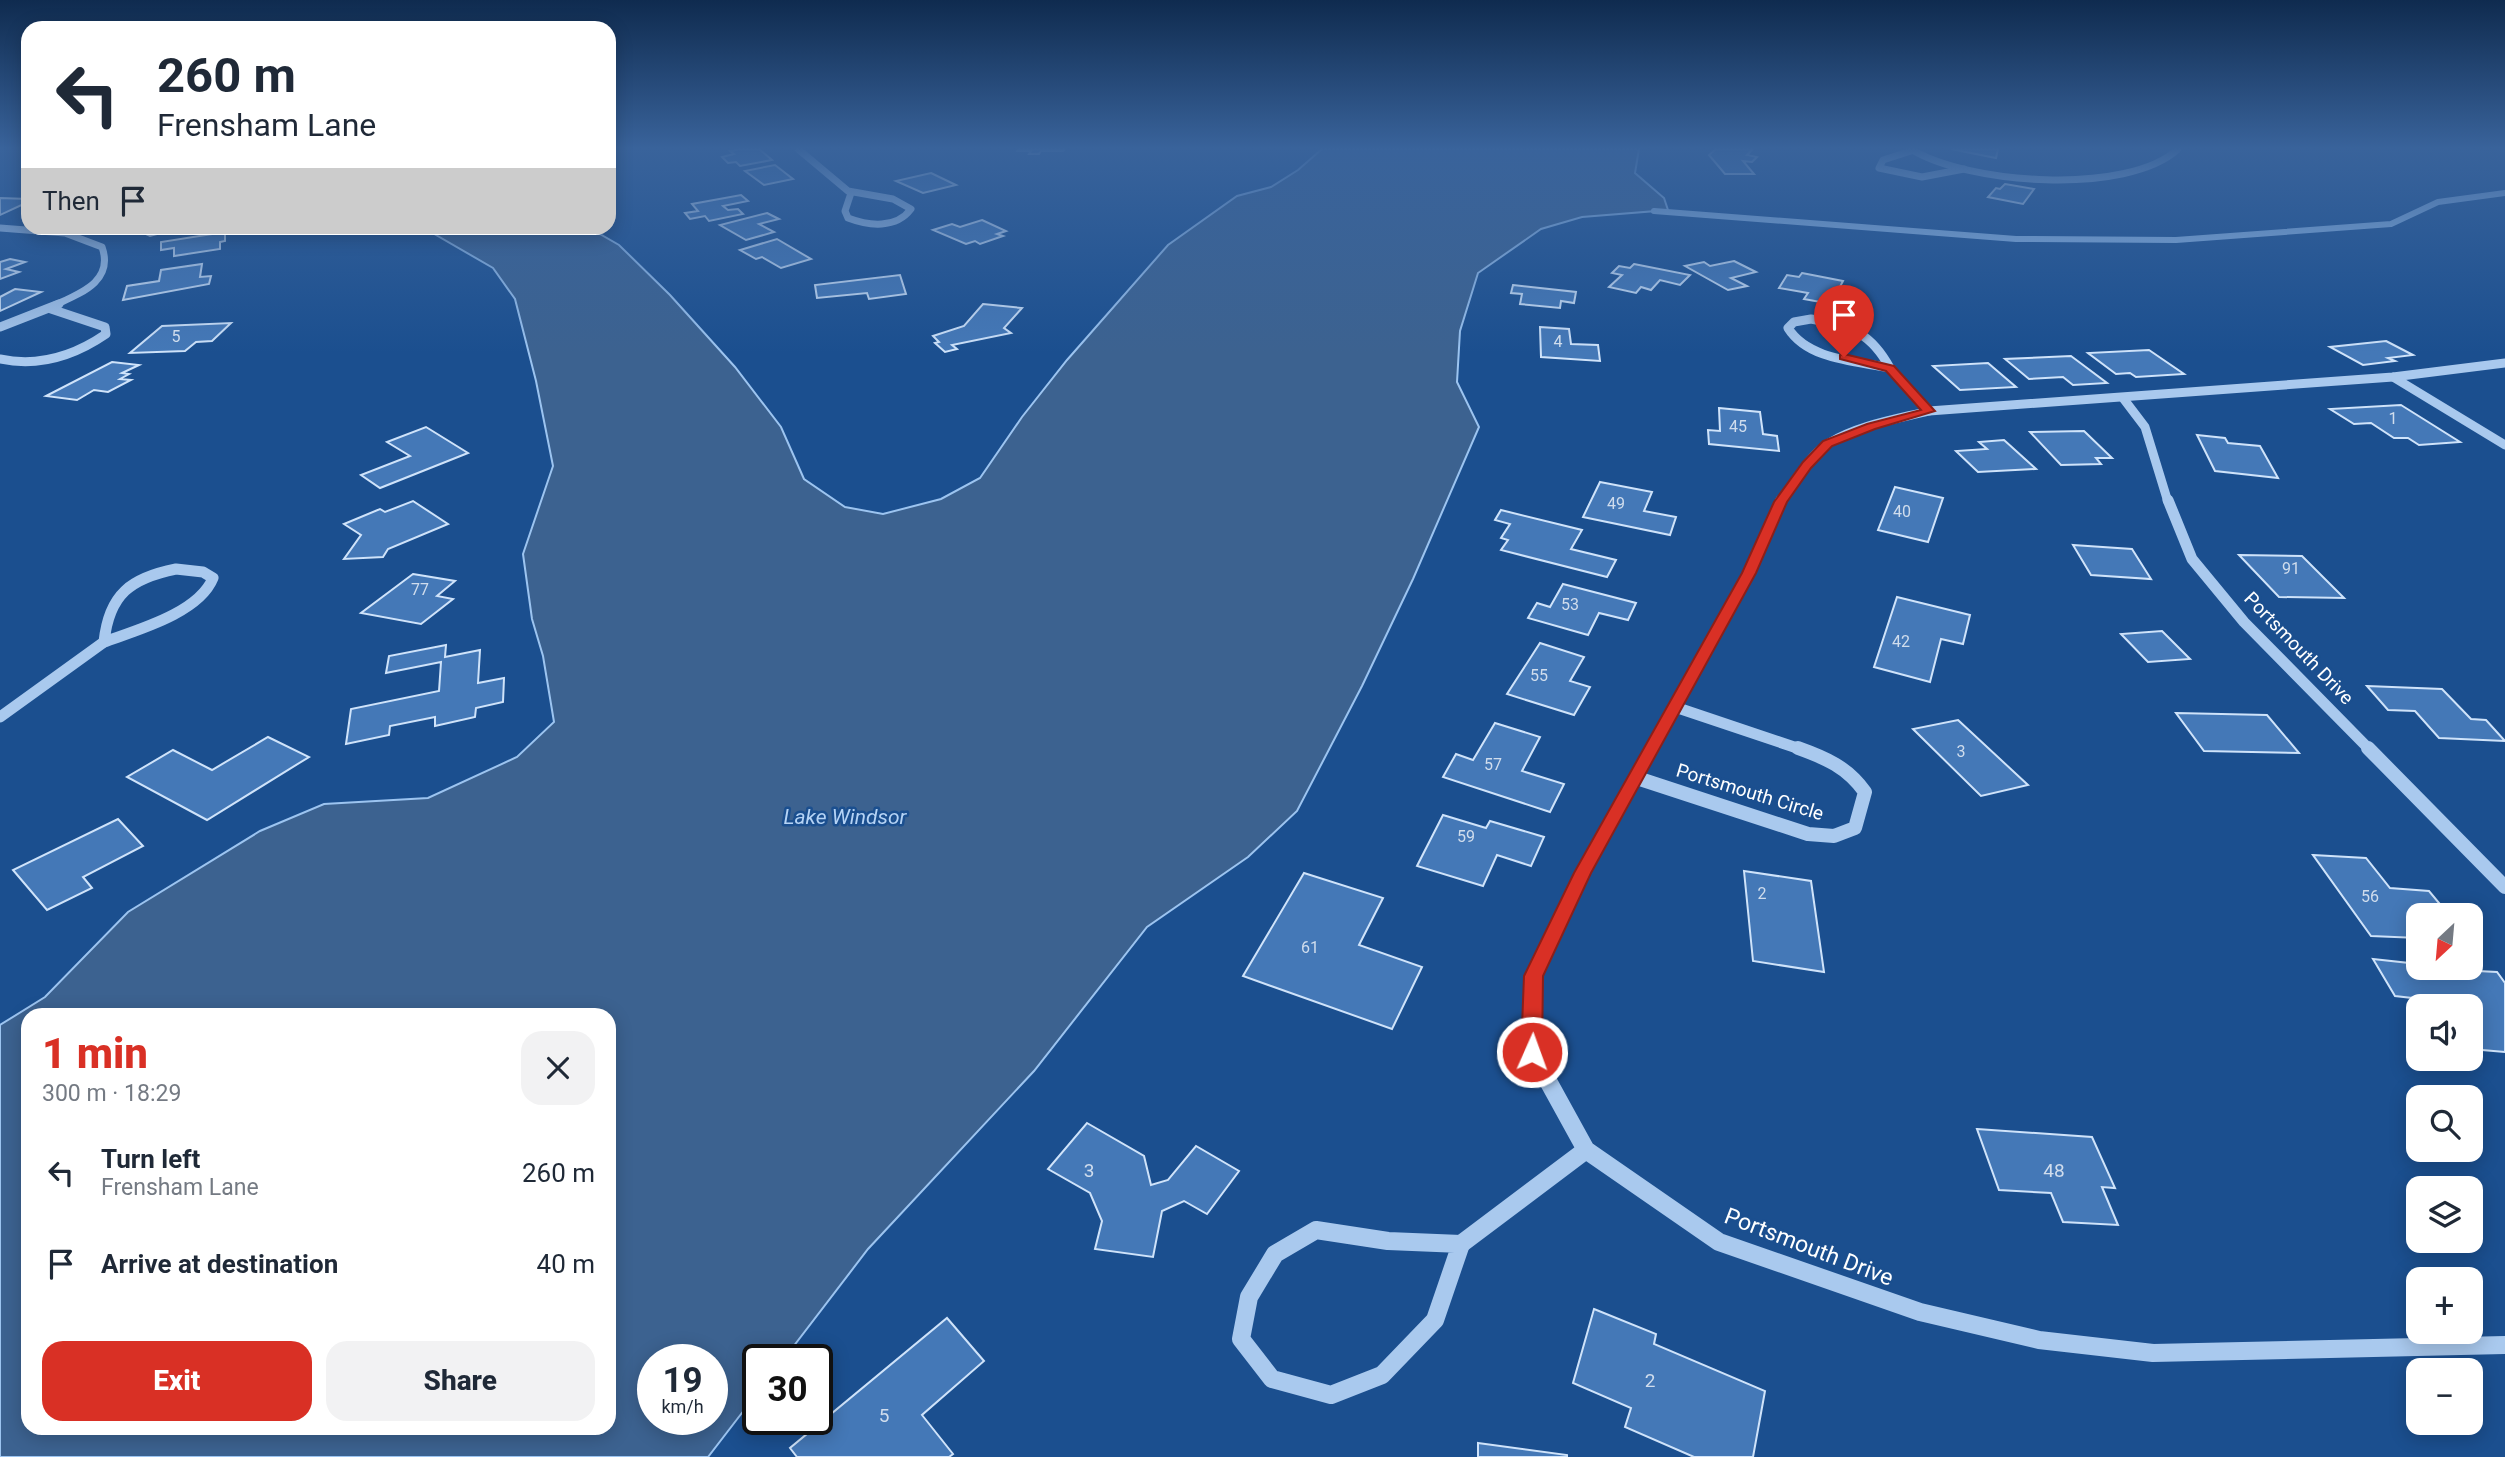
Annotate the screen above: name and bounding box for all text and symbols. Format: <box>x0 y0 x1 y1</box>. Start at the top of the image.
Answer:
text: 260 m <box>157 47 296 104</box>
icon: left <box>42 49 133 140</box>
text: Frensham Lane <box>157 106 376 144</box>
icon: arrive <box>114 182 152 220</box>
text: Then <box>42 186 100 216</box>
pin <box>1814 285 1874 357</box>
icon: arrive <box>1825 296 1863 334</box>
house number: 5 <box>172 327 181 346</box>
house number: 4 <box>1554 332 1563 351</box>
house number: 1 <box>2389 409 2398 428</box>
house number: 45 <box>1729 417 1747 436</box>
house number: 49 <box>1607 494 1625 513</box>
house number: 40 <box>1893 502 1911 521</box>
house number: 91 <box>2282 559 2300 578</box>
house number: 77 <box>411 580 429 599</box>
street label: Portsmouth Drive <box>2239 587 2359 709</box>
house number: 53 <box>1561 595 1579 614</box>
house number: 42 <box>1892 632 1910 651</box>
house number: 55 <box>1530 666 1548 685</box>
house number: 3 <box>1957 742 1966 761</box>
house number: 57 <box>1484 755 1502 774</box>
street label: Portsmouth Circle <box>1674 759 1826 825</box>
water label: Lake Windsor <box>784 805 908 829</box>
house number: 59 <box>1457 827 1475 846</box>
house number: 2 <box>1758 884 1767 903</box>
house number: 56 <box>2361 887 2379 906</box>
north arrow <box>2406 903 2483 980</box>
map controls <box>2406 903 2483 1435</box>
house number: 61 <box>1301 938 1319 957</box>
button: sound <box>2406 994 2483 1071</box>
position arrow <box>1495 1015 1569 1089</box>
text: 1 min <box>42 1029 148 1078</box>
button: close <box>521 1031 595 1105</box>
text: 300 m · 18:29 <box>42 1080 181 1107</box>
button: search <box>2406 1085 2483 1162</box>
text: Turn left <box>101 1144 200 1174</box>
icon: left <box>42 1154 80 1192</box>
text: 260 m <box>522 1158 595 1188</box>
house number: 3 <box>1084 1159 1094 1182</box>
house number: 48 <box>2043 1159 2065 1182</box>
text: Frensham Lane <box>101 1174 259 1201</box>
button: layers <box>2406 1176 2483 1253</box>
street label: Portsmouth Drive <box>1721 1202 1897 1292</box>
icon: arrive <box>42 1245 80 1283</box>
text: Arrive at destination <box>101 1249 338 1279</box>
text: 40 m <box>537 1249 595 1279</box>
button: + <box>2406 1267 2483 1344</box>
button: Exit <box>42 1341 312 1421</box>
button: Share <box>326 1341 595 1421</box>
speed limit sign: 30 <box>742 1344 833 1435</box>
button: − <box>2406 1358 2483 1435</box>
text: 19 <box>662 1360 703 1401</box>
house number: 2 <box>1645 1369 1655 1392</box>
text: km/h <box>661 1396 704 1417</box>
house number: 5 <box>879 1404 889 1427</box>

